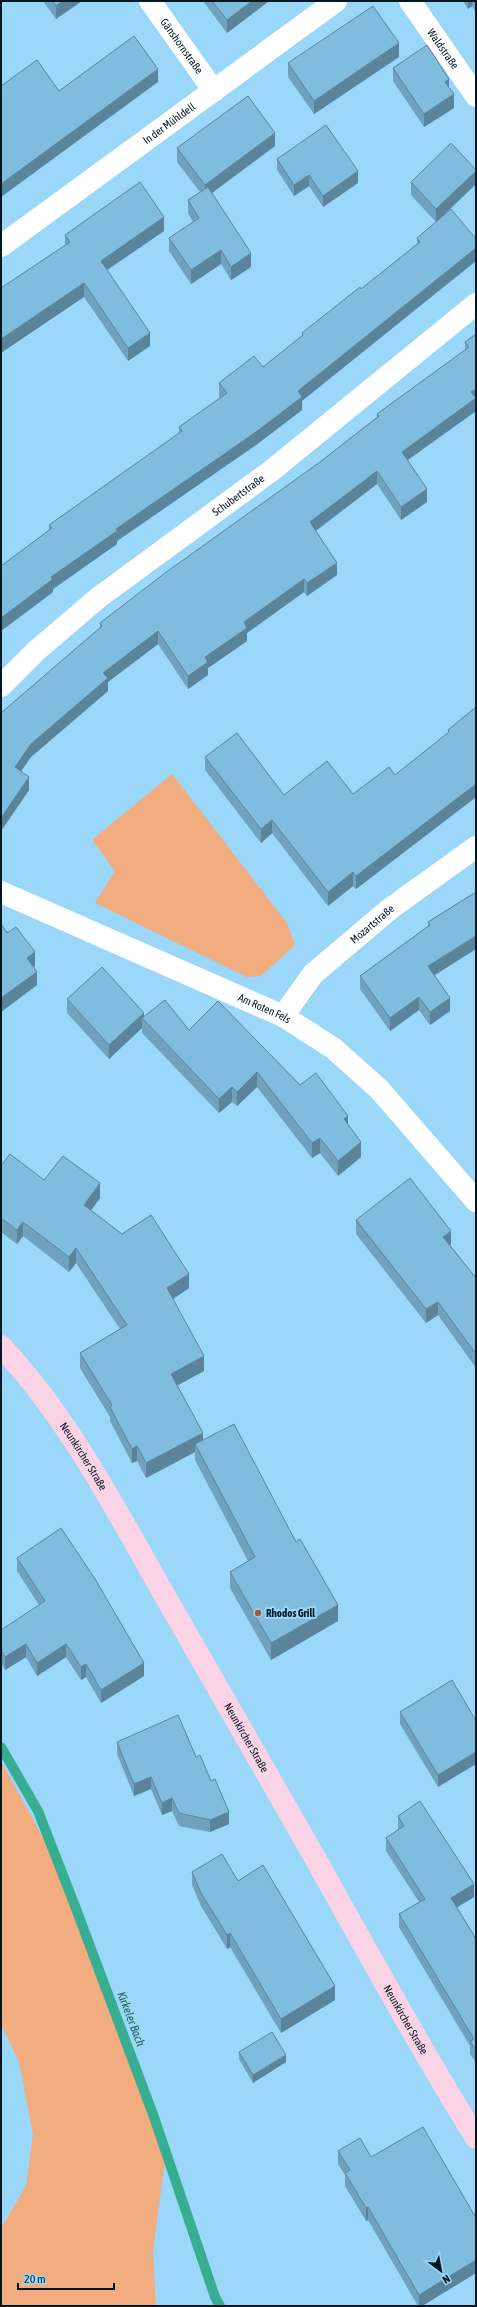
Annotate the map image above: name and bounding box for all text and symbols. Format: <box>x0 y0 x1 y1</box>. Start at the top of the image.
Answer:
street label: Gänshornstraße <box>158 16 206 76</box>
street label: Waldstraße <box>425 26 461 71</box>
street label: In der Mühldell <box>140 100 197 146</box>
street label: Schubertstraße <box>210 472 266 518</box>
street label: Mozartstraße <box>348 902 396 946</box>
street label: Am Roten Fels <box>236 991 293 1026</box>
street label: Neunkircher Straße <box>58 1420 109 1492</box>
place label: Rhodos Grill <box>266 1607 316 1619</box>
marker: Rhodos Grill <box>253 1608 263 1618</box>
street label: Neunkircher Straße <box>222 1701 271 1774</box>
street label: Neunkircher Straße <box>381 1983 430 2056</box>
water label: Kirkeler Bach <box>114 1990 148 2048</box>
north arrow <box>421 2251 461 2291</box>
scale bar <box>18 2265 114 2291</box>
text: 20 m <box>24 2272 46 2286</box>
text: N <box>440 2273 452 2286</box>

